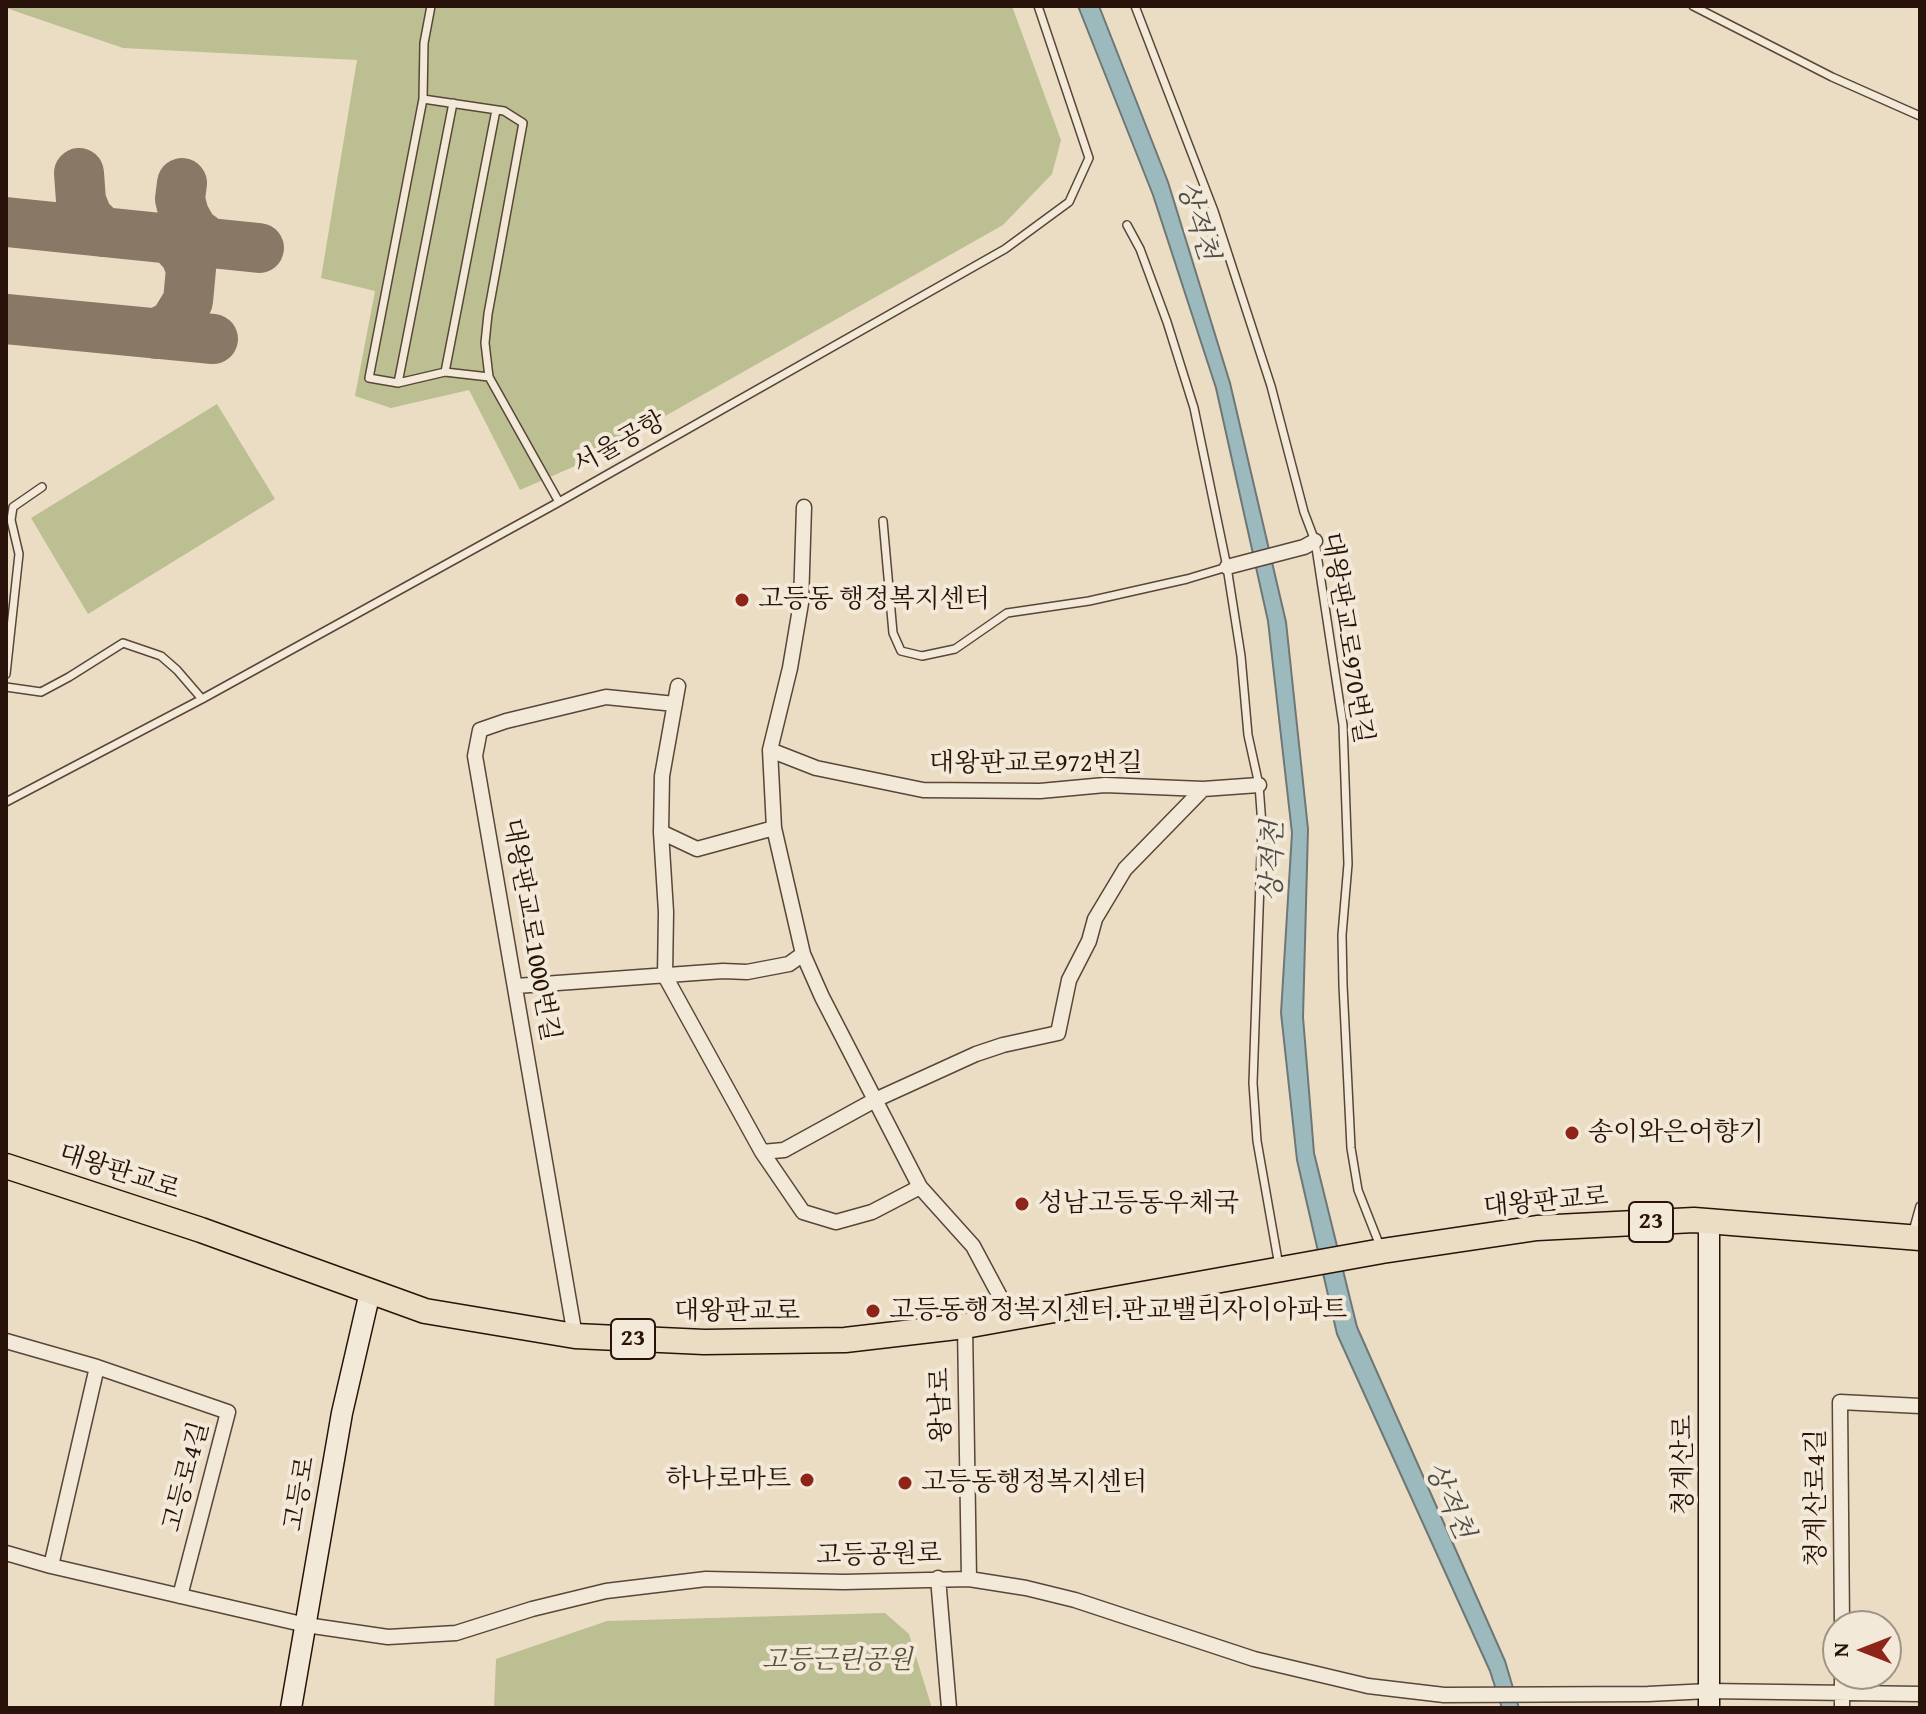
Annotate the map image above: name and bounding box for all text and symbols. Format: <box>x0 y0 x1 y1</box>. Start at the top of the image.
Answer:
water label: 상적천 <box>1168 177 1224 265</box>
street label: 서울공항 <box>569 406 671 482</box>
street label: 대왕판교로970번길 <box>1314 530 1378 746</box>
place label: 고등동 행정복지센터 <box>758 584 990 616</box>
marker: 고등동 행정복지센터 <box>733 591 751 609</box>
street label: 대왕판교로972번길 <box>929 748 1143 780</box>
street label: 대왕판교로1000번길 <box>495 816 565 1044</box>
water label: 상적천 <box>1256 820 1292 902</box>
place label: 송이와은어향기 <box>1588 1117 1764 1149</box>
marker: 송이와은어향기 <box>1563 1124 1581 1142</box>
street label: 대왕판교로 <box>54 1139 184 1207</box>
street label: 대왕판교로 <box>1482 1182 1610 1224</box>
place label: 성남고등동우체국 <box>1038 1188 1239 1220</box>
marker: 성남고등동우체국 <box>1013 1195 1031 1213</box>
road number: 23 <box>1629 1202 1673 1242</box>
place label: 고등동행정복지센터.판교밸리자이아파트 <box>889 1295 1347 1327</box>
street label: 대왕판교로 <box>674 1296 800 1328</box>
marker: 고등동행정복지센터.판교밸리자이아파트 <box>864 1302 882 1320</box>
road number: 23 <box>611 1319 655 1359</box>
street label: 왕남로 <box>926 1367 958 1443</box>
street label: 청계산로 <box>1668 1415 1700 1515</box>
street label: 고등로4길 <box>157 1418 217 1536</box>
street label: 청계산로4길 <box>1801 1429 1833 1567</box>
street label: 고등로 <box>279 1454 323 1534</box>
water label: 상적천 <box>1416 1457 1480 1545</box>
place label: 하나로마트 <box>665 1464 791 1496</box>
place label: 고등동행정복지센터 <box>921 1467 1147 1499</box>
marker: 하나로마트 <box>798 1471 816 1489</box>
marker: 고등동행정복지센터 <box>896 1474 914 1492</box>
street label: 고등공원로 <box>816 1539 942 1573</box>
north arrow <box>1822 1610 1902 1690</box>
text: N <box>1824 1643 1856 1657</box>
park label: 고등근린공원 <box>762 1645 912 1677</box>

